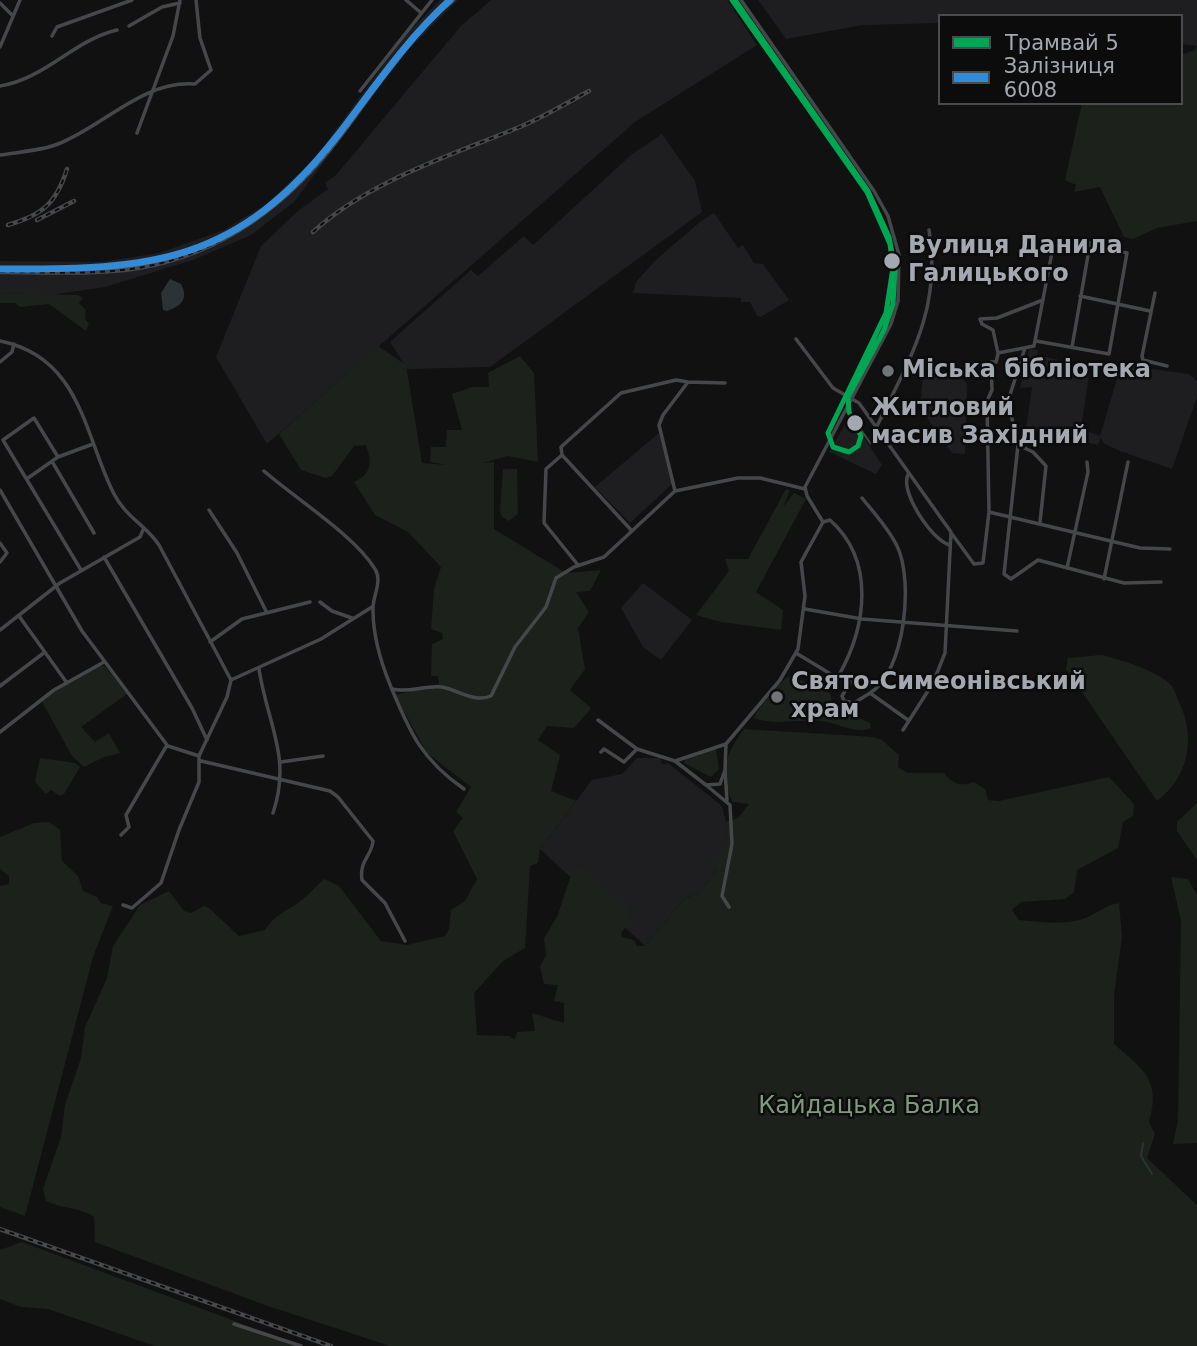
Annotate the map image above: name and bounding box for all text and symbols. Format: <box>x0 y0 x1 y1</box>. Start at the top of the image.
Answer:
legend <box>938 14 1183 105</box>
text: Трамвай 5 <box>1005 31 1119 55</box>
text: Залізниця 6008 <box>1004 54 1115 102</box>
place label: Вулиця Данила Галицького <box>908 233 1123 289</box>
marker: Вулиця Данила Галицького <box>882 251 902 271</box>
place label: Міська бібліотека <box>902 357 1151 385</box>
marker: Міська бібліотека <box>880 363 896 379</box>
place label: Житловий масив Західний <box>871 395 1088 451</box>
marker: Житловий масив Західний <box>845 413 865 433</box>
place label: Свято-Симеонівський храм <box>791 669 1086 725</box>
marker: Свято-Симеонівський храм <box>769 689 785 705</box>
park label: Кайдацька Балка <box>758 1093 980 1121</box>

